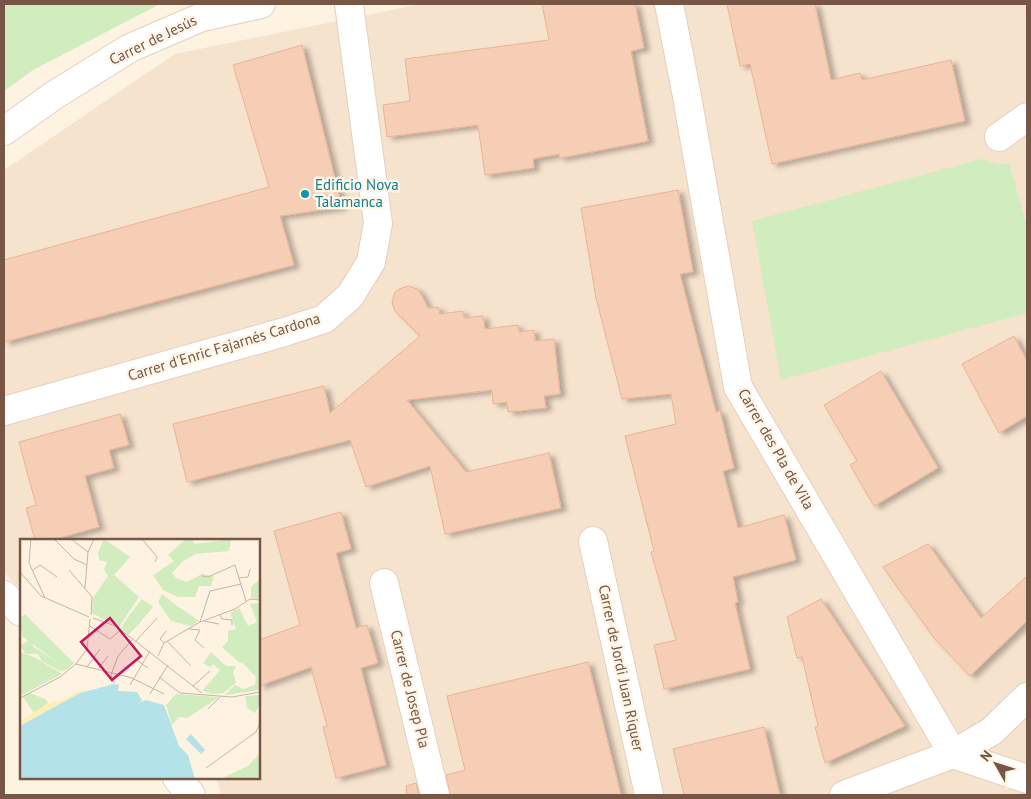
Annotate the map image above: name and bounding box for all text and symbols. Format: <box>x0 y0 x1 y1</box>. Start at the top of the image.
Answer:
street label: Carrer de Jesús <box>106 10 200 69</box>
place label: Edificio Nova Talamanca <box>315 175 399 211</box>
marker: Edificio Nova Talamanca <box>299 188 311 200</box>
street label: Carrer d'Enric Fajarnés Cardona <box>125 308 322 385</box>
street label: Carrer des Pla de Vila <box>734 385 819 513</box>
inset map <box>20 539 260 779</box>
street label: Carrer de Jordi Juan Riquer <box>595 583 648 753</box>
street label: Carrer de Josep Pla <box>387 628 434 750</box>
north arrow <box>971 739 1021 789</box>
text: N <box>976 747 996 765</box>

